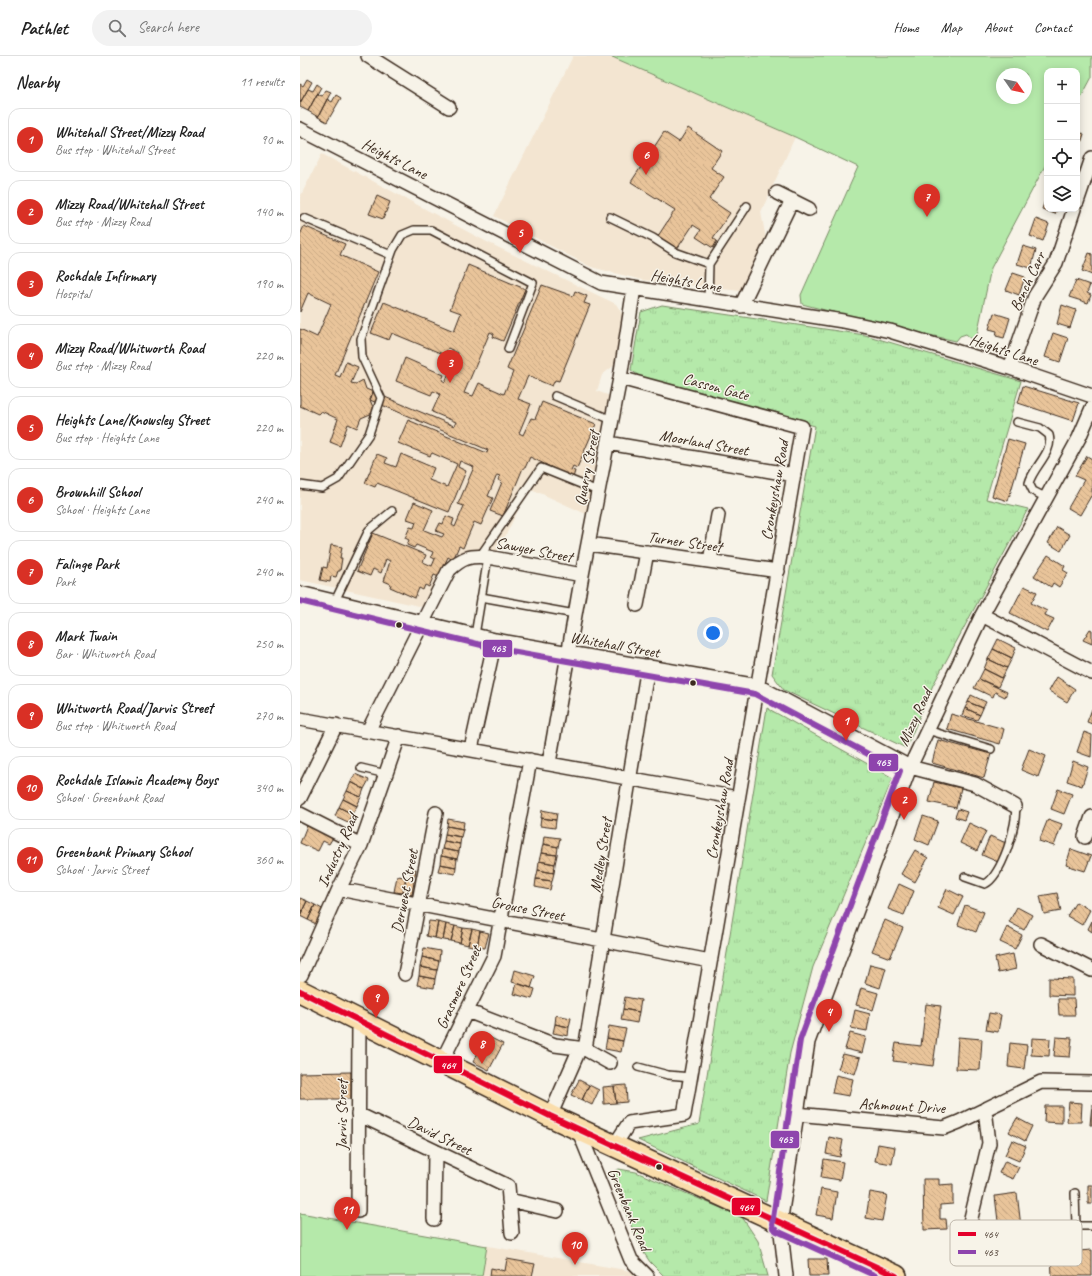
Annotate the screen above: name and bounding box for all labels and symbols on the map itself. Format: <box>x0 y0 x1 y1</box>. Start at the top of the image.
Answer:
north arrow <box>996 68 1032 104</box>
street label: Heights Lane <box>358 134 432 185</box>
pin: 6 <box>633 142 659 175</box>
pin: 7 <box>914 184 940 217</box>
pin: 5 <box>507 220 533 253</box>
street label: Bench Carr <box>1006 247 1051 314</box>
street label: Heights Lane <box>649 265 724 297</box>
street label: Heights Lane <box>967 329 1042 371</box>
pin: 3 <box>437 350 463 383</box>
street label: Casson Gate <box>681 369 752 406</box>
street label: Moorland Street <box>658 425 751 461</box>
street label: Quarry Street <box>570 426 605 507</box>
street label: Cronkeyshaw Road <box>756 436 794 542</box>
street label: Turner Street <box>647 527 726 557</box>
street label: Sawyer Street <box>494 533 577 568</box>
unlabelled marker <box>394 620 404 630</box>
your location <box>703 623 723 643</box>
street label: Whitehall Street <box>569 627 663 663</box>
line badge: 463 <box>482 639 513 658</box>
text: 463 <box>490 641 507 655</box>
unlabelled marker <box>688 678 698 688</box>
street label: Mizzy Road <box>893 683 938 749</box>
pin: 1 <box>833 708 859 741</box>
line badge: 463 <box>868 753 899 772</box>
street label: Cronkeyshaw Road <box>701 755 739 861</box>
text: 463 <box>875 755 892 769</box>
pin: 2 <box>891 787 917 820</box>
street label: Industry Road <box>313 808 364 890</box>
street label: Medley Street <box>585 814 617 894</box>
street label: Derwent Street <box>387 846 423 935</box>
street label: Grouse Street <box>489 892 568 926</box>
street label: Grasmere Street <box>432 941 487 1032</box>
pin: 9 <box>363 985 389 1018</box>
pin: 4 <box>816 999 842 1032</box>
pin: 8 <box>469 1031 495 1064</box>
line badge: 464 <box>433 1055 463 1074</box>
text: 464 <box>440 1058 458 1072</box>
street label: Jarvis Street <box>332 1077 352 1151</box>
street label: Ashmount Drive <box>858 1094 947 1118</box>
street label: David Street <box>404 1112 476 1161</box>
line badge: 463 <box>770 1130 800 1149</box>
text: 463 <box>777 1132 794 1146</box>
unlabelled marker <box>654 1162 664 1172</box>
street label: Greenbank Road <box>603 1165 657 1256</box>
pin: 11 <box>334 1197 360 1230</box>
line badge: 464 <box>731 1197 761 1216</box>
text: 464 <box>738 1200 756 1214</box>
legend <box>950 1220 1082 1266</box>
text: 464 <box>983 1227 999 1241</box>
pin: 10 <box>562 1232 588 1265</box>
text: 463 <box>983 1245 999 1259</box>

